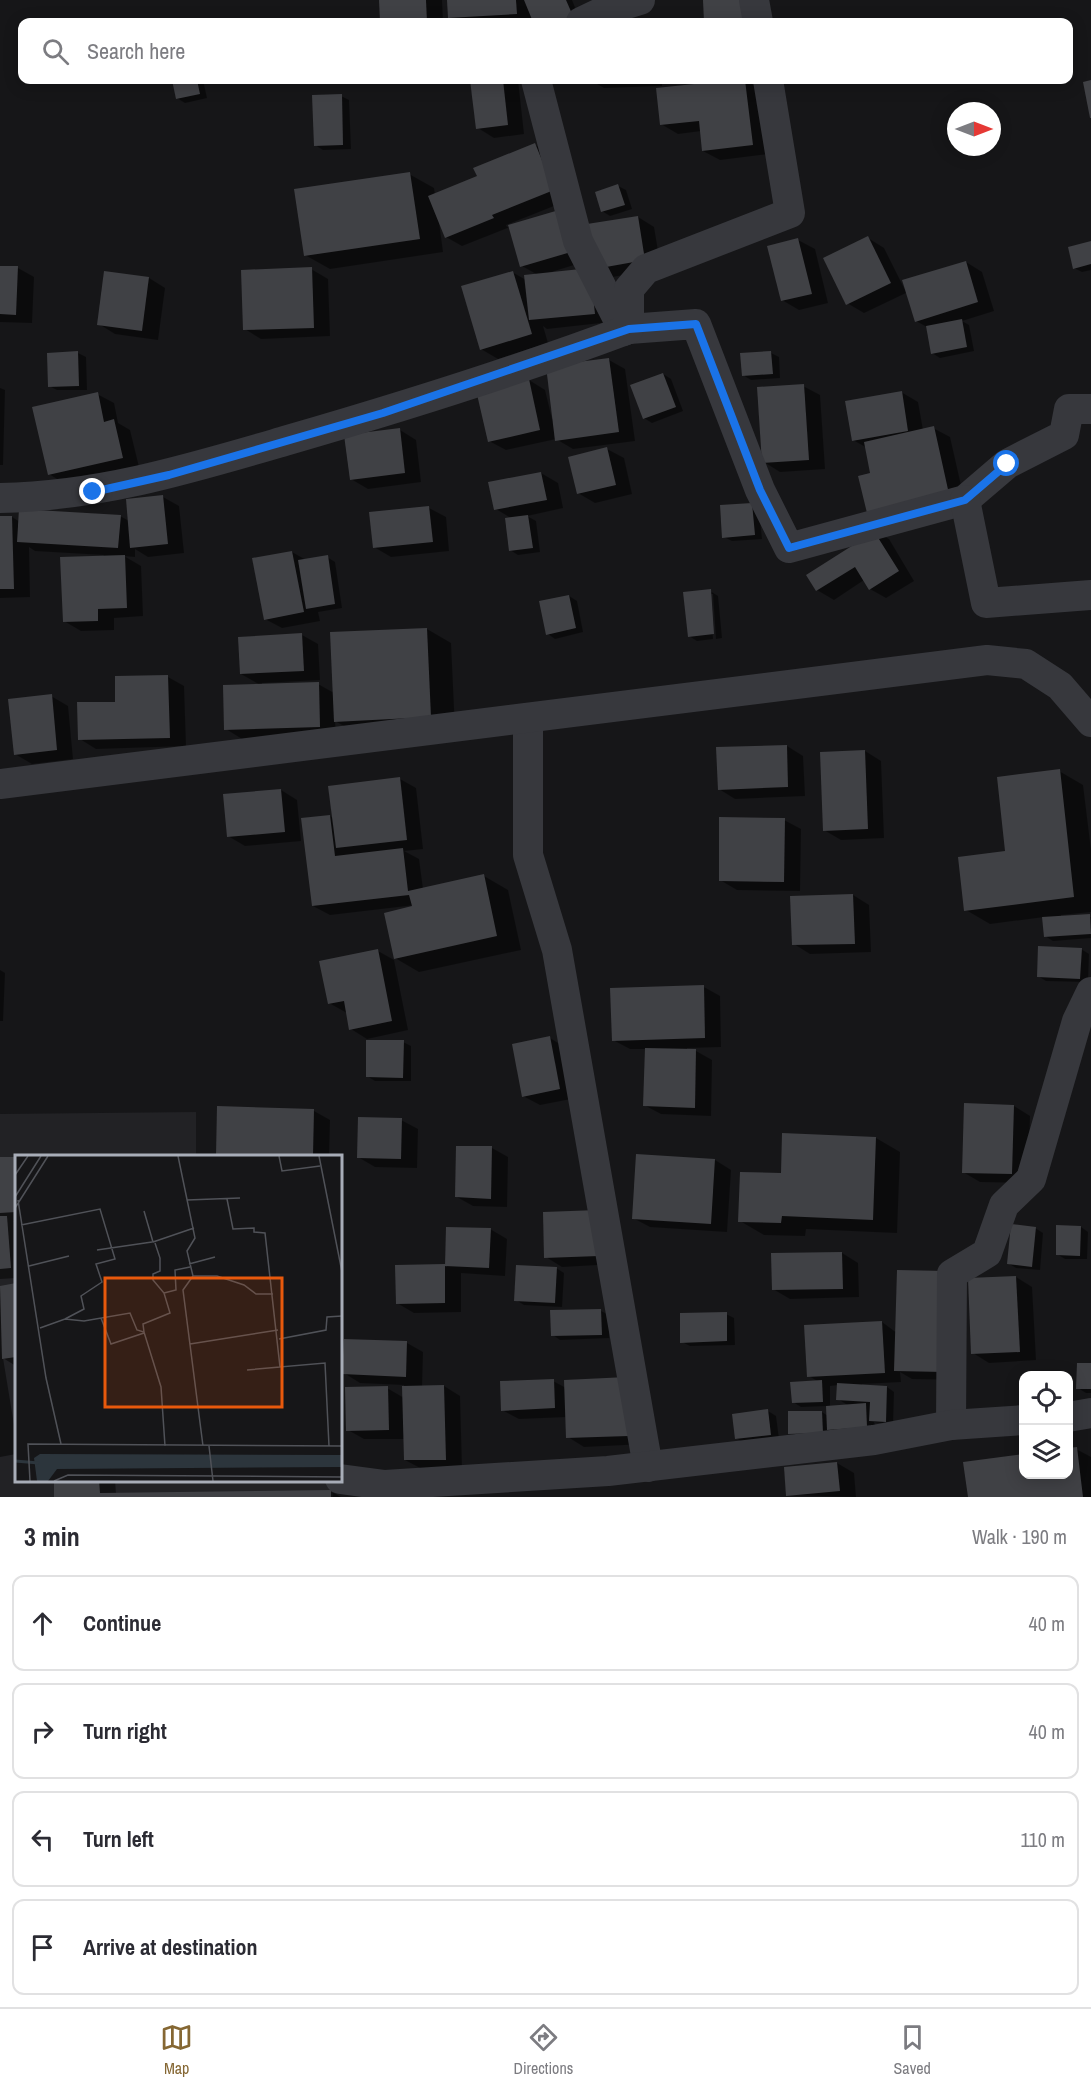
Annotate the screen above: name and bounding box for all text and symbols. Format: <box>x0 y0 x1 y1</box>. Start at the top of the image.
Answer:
search box <box>18 18 1073 84</box>
icon: search <box>39 35 72 68</box>
text: Search here <box>87 36 185 66</box>
north arrow <box>947 102 1001 156</box>
route start <box>993 450 1019 476</box>
route end <box>79 478 105 504</box>
inset map <box>15 1155 342 1482</box>
map controls <box>1019 1371 1073 1479</box>
button: locate <box>1019 1371 1073 1425</box>
button: layers <box>1019 1425 1073 1479</box>
text: 3 min <box>24 1519 80 1554</box>
text: Walk · 190 m <box>972 1523 1067 1550</box>
icon: ahead <box>26 1607 59 1640</box>
text: Continue <box>83 1608 161 1638</box>
text: 40 m <box>1029 1610 1065 1637</box>
icon: right <box>26 1715 59 1748</box>
text: Turn right <box>83 1716 167 1746</box>
text: 40 m <box>1029 1718 1065 1745</box>
icon: left <box>26 1823 59 1856</box>
text: Turn left <box>83 1824 154 1854</box>
text: 110 m <box>1021 1826 1065 1853</box>
icon: arrive <box>26 1931 59 1964</box>
text: Arrive at destination <box>83 1932 257 1962</box>
tab: Map <box>160 2021 193 2079</box>
tab: Directions <box>513 2021 573 2079</box>
tab: Saved <box>894 2021 931 2079</box>

